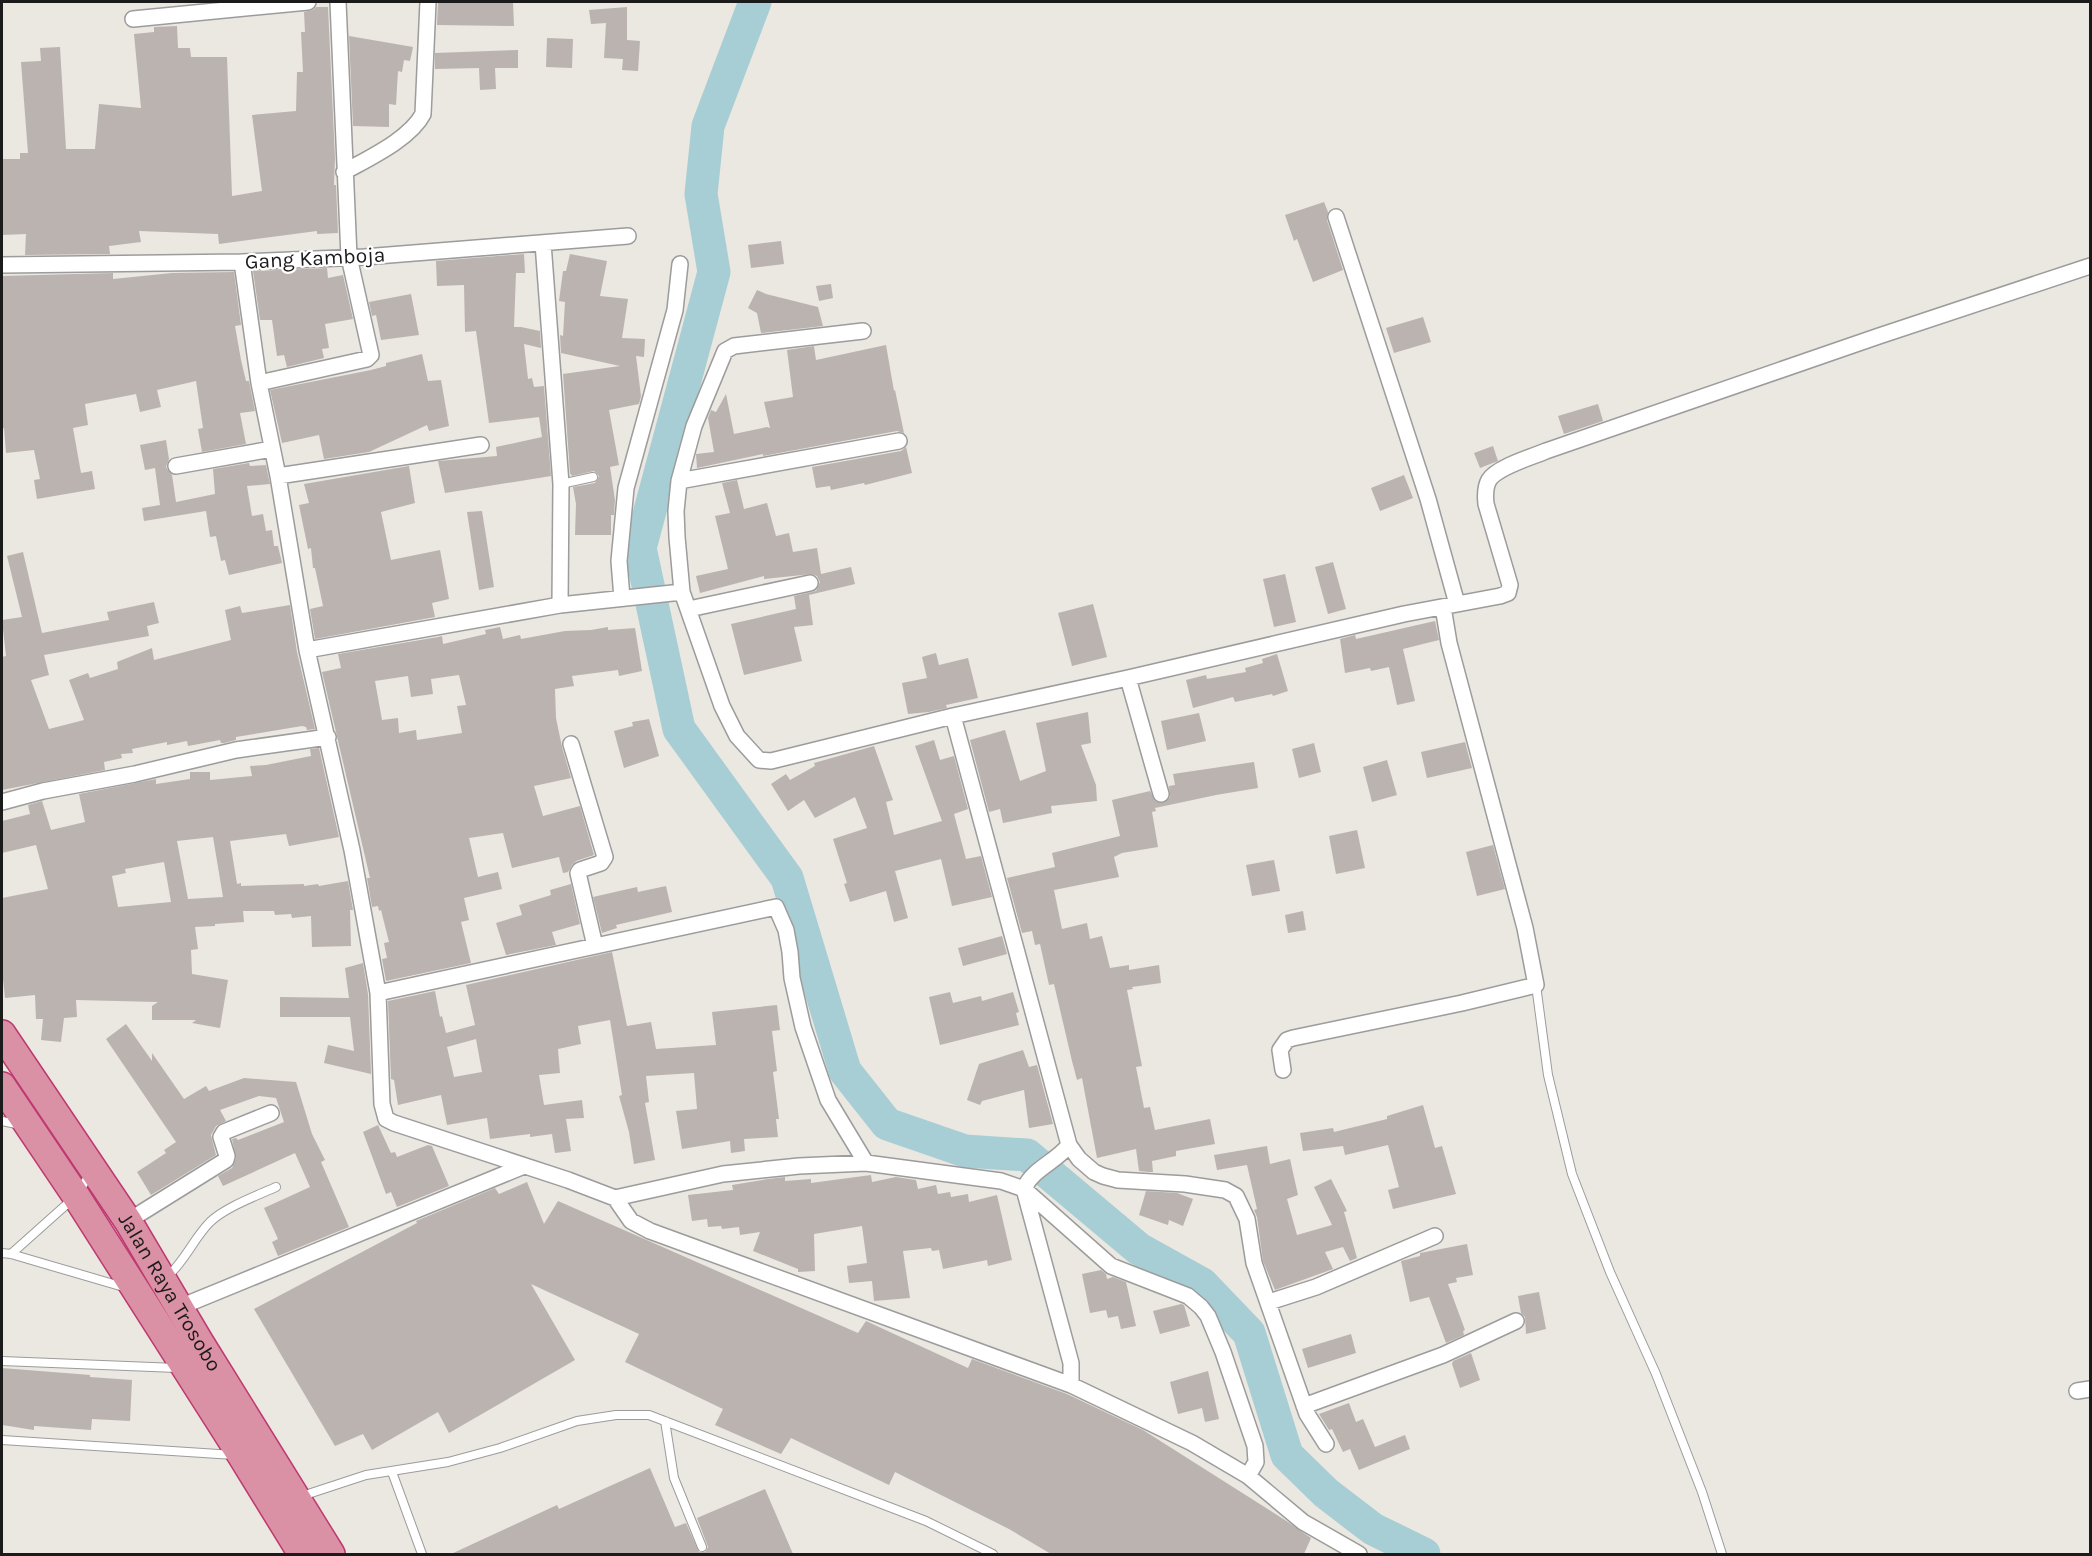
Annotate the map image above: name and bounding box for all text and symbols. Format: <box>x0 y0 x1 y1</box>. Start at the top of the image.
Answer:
street label: Gang Kamboja <box>244 242 386 274</box>
street label: Jalan Raya Trosobo <box>114 1208 227 1376</box>

